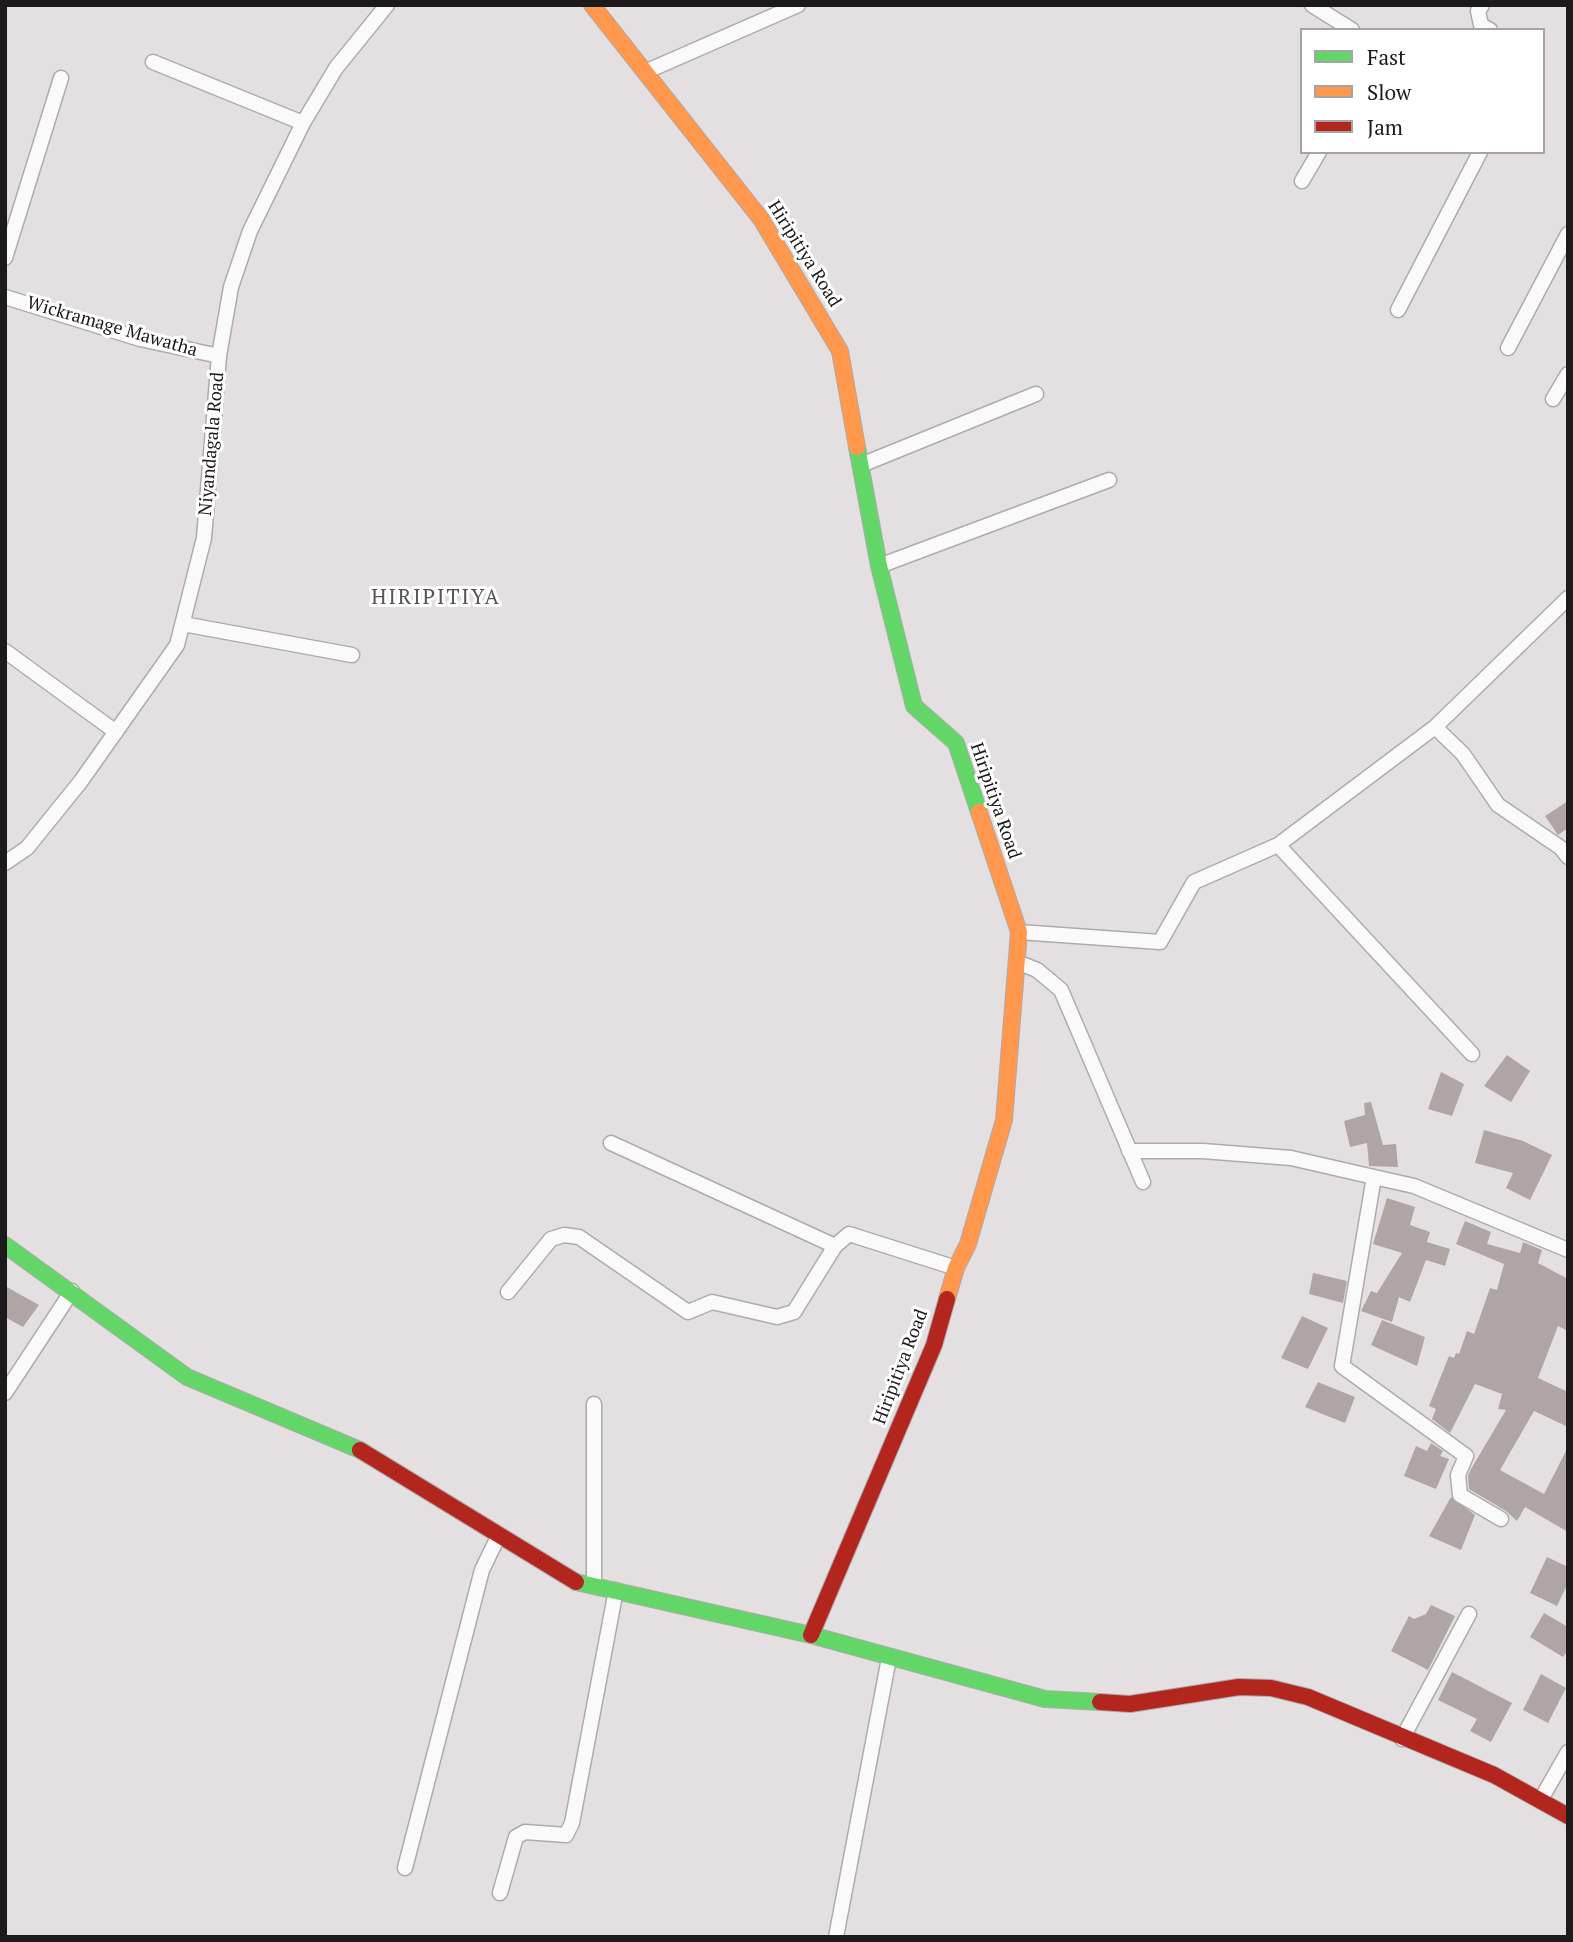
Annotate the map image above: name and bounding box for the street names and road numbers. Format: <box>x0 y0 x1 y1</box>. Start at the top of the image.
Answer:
street label: Hiripitiya Road <box>763 197 845 311</box>
street label: Wickramage Mawatha <box>24 292 200 362</box>
street label: Niyandagala Road <box>195 371 229 517</box>
street label: Hiripitiya Road <box>965 740 1025 862</box>
street label: Hiripitiya Road <box>869 1307 933 1427</box>

